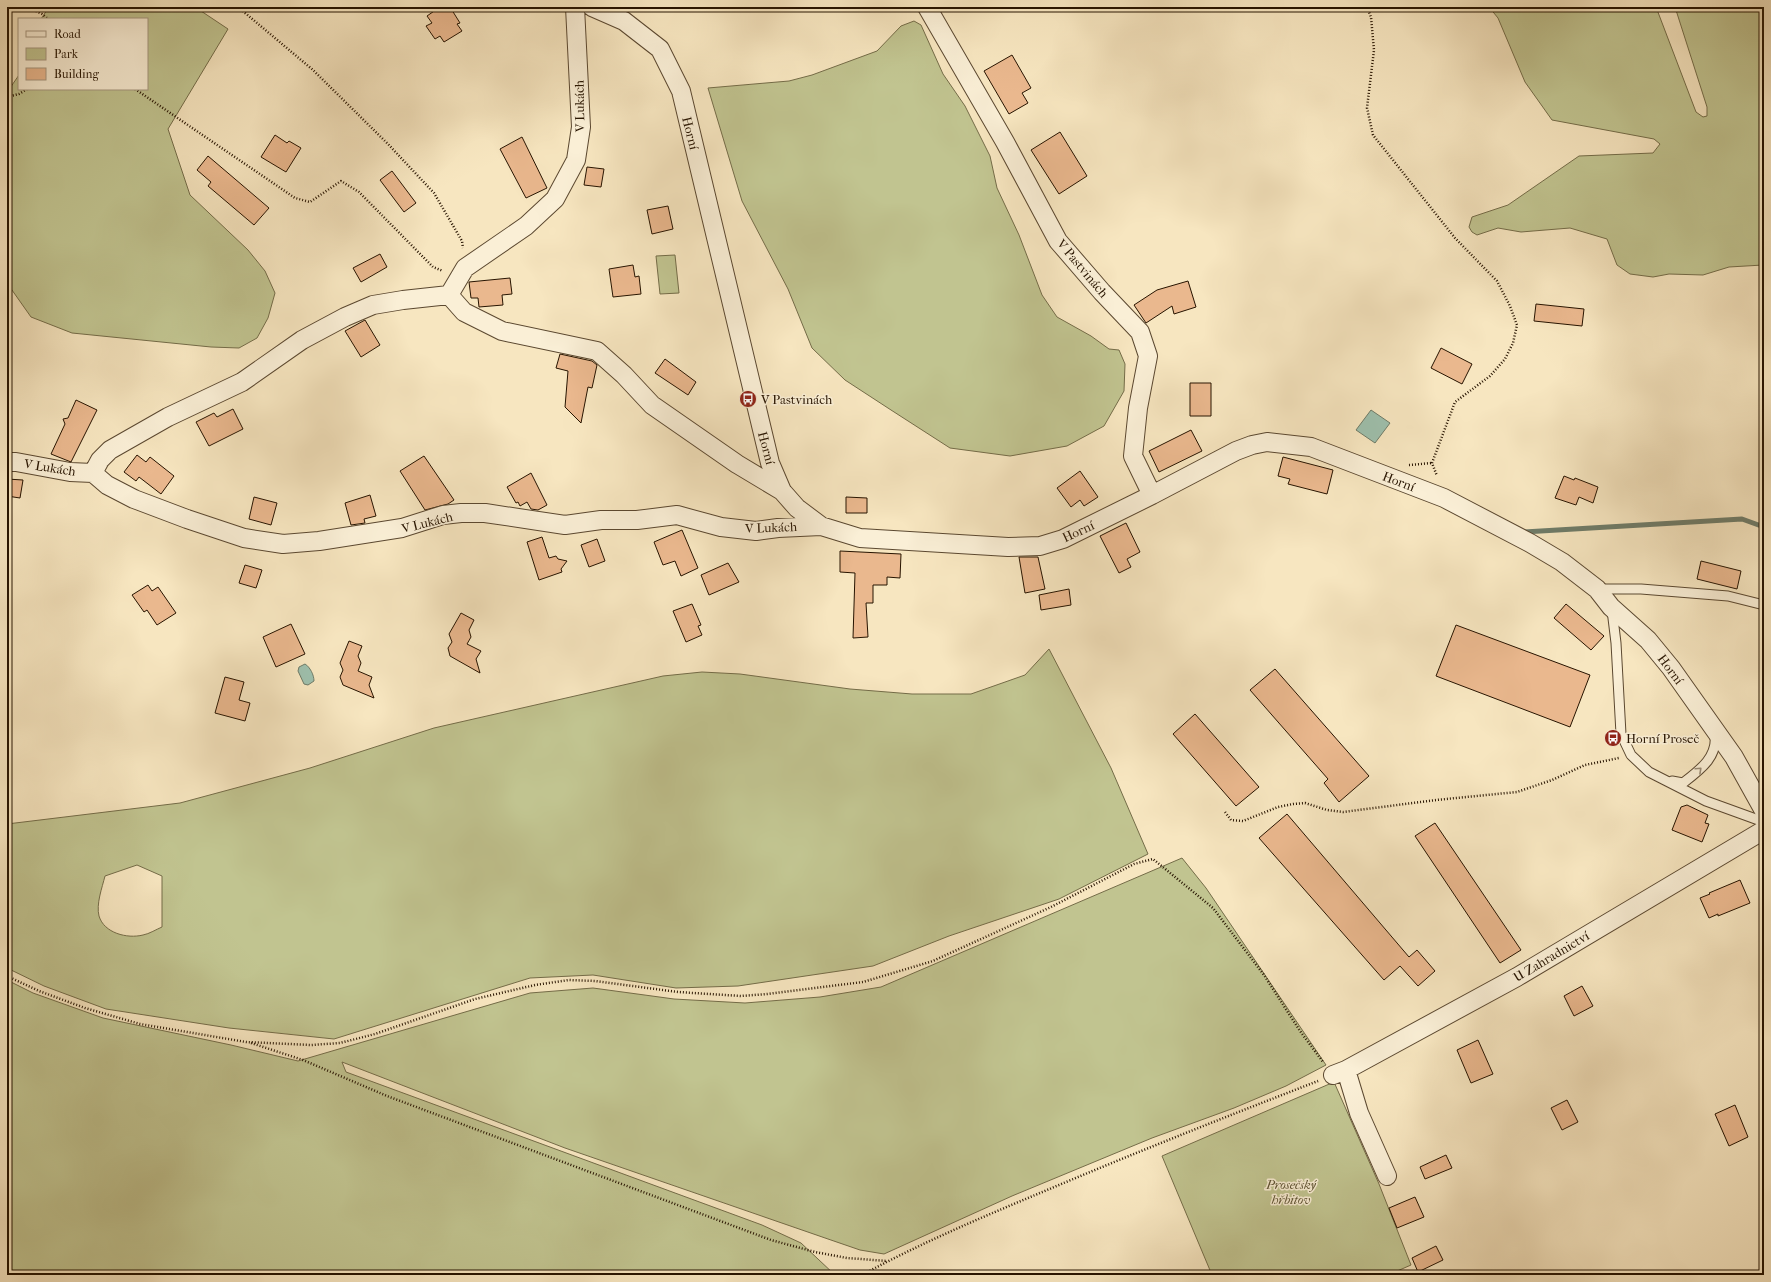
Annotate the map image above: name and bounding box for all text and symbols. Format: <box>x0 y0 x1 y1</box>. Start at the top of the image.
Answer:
legend <box>18 18 148 90</box>
text: Road <box>54 27 81 41</box>
text: Park <box>54 47 79 61</box>
text: Building <box>54 67 99 81</box>
street label: V Lukách <box>572 79 587 133</box>
street label: Horní <box>679 115 702 151</box>
street label: V Pastvinách <box>1053 235 1112 301</box>
bus stop icon: V Pastvinách <box>738 389 758 409</box>
place label: V Pastvinách <box>760 392 833 407</box>
street label: Horní <box>755 430 778 466</box>
street label: V Lukách <box>22 456 78 479</box>
street label: Horní <box>1380 468 1417 495</box>
street label: V Lukách <box>399 509 455 536</box>
street label: Horní <box>1060 518 1097 545</box>
street label: V Lukách <box>744 519 798 536</box>
street label: Horní <box>1655 651 1687 687</box>
bus stop icon: Horní Proseč <box>1603 728 1623 748</box>
place label: Horní Proseč <box>1626 731 1699 746</box>
one-way arrow <box>1694 767 1702 775</box>
street label: U Zahradnictví <box>1511 928 1592 985</box>
park label: Prosečský hřbitov <box>1265 1177 1318 1207</box>

